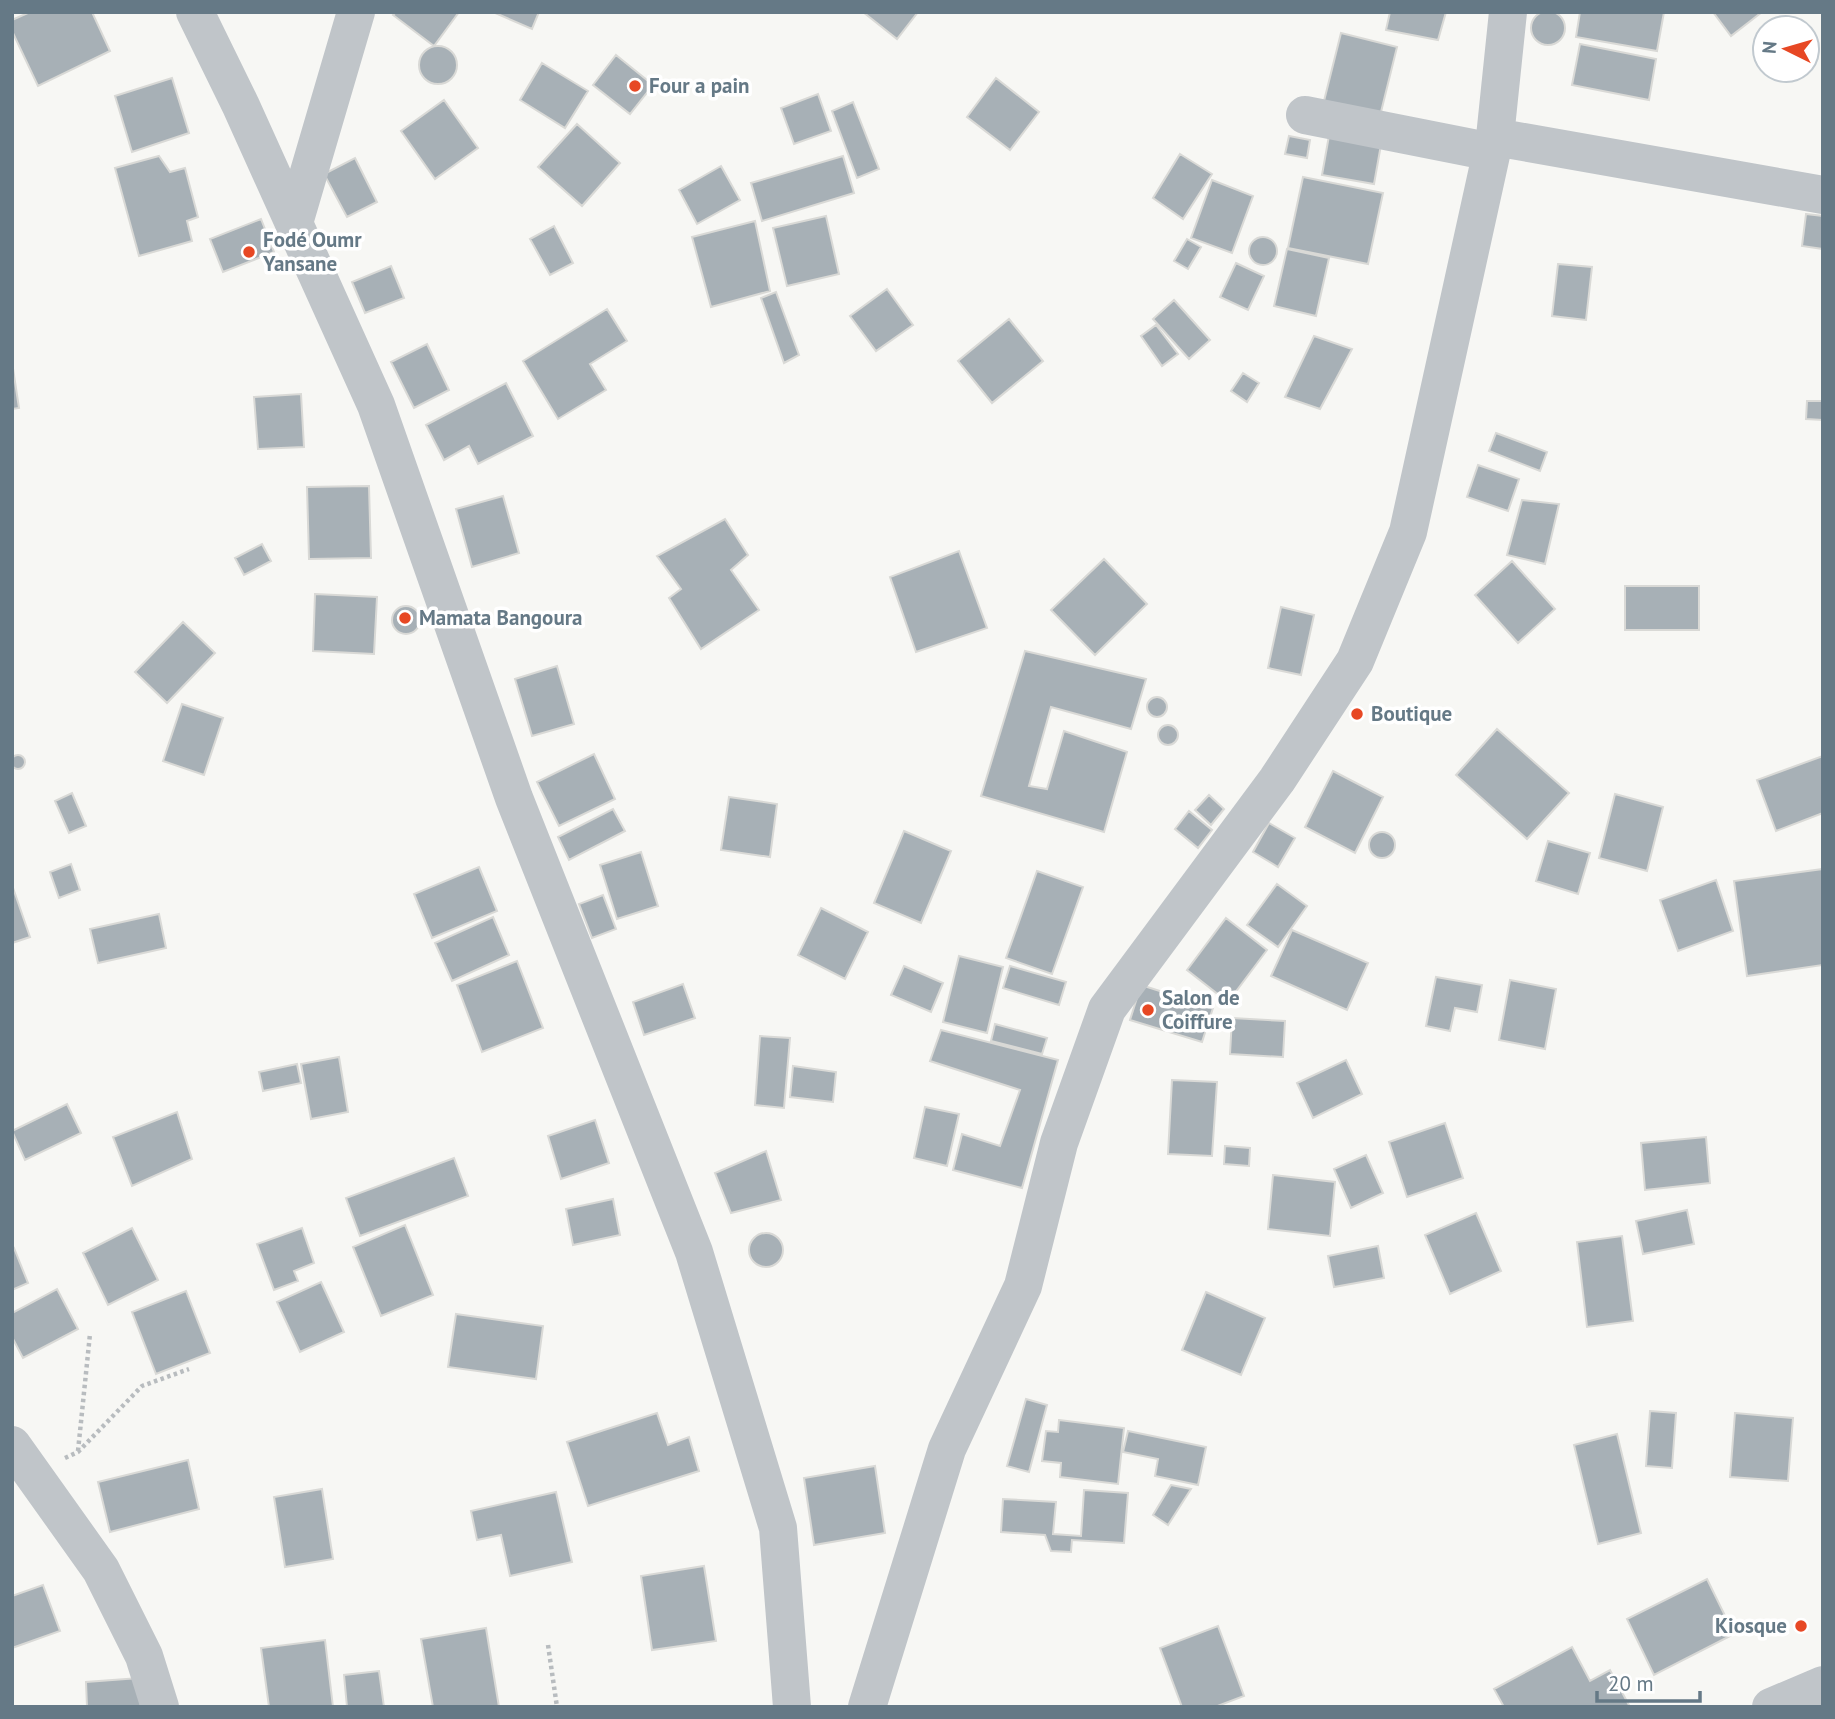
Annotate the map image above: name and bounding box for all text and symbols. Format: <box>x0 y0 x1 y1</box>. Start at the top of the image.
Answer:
north arrow <box>1751 14 1821 84</box>
text: N <box>1757 40 1782 55</box>
place label: Four a pain <box>649 72 750 99</box>
marker: Four a pain <box>627 78 643 94</box>
place label: Fodé Oumr Yansane <box>262 226 362 277</box>
marker: Fodé Oumr Yansane <box>241 244 257 260</box>
place label: Mamata Bangoura <box>419 604 582 631</box>
marker: Mamata Bangoura <box>397 610 413 626</box>
place label: Boutique <box>1371 700 1452 727</box>
marker: Boutique <box>1349 706 1365 722</box>
place label: Salon de Coiffure <box>1162 984 1240 1035</box>
marker: Salon de Coiffure <box>1140 1002 1156 1018</box>
place label: Kiosque <box>1715 1612 1787 1639</box>
marker: Kiosque <box>1793 1618 1809 1634</box>
scale bar <box>1597 1660 1700 1704</box>
text: 20 m <box>1608 1670 1654 1697</box>

